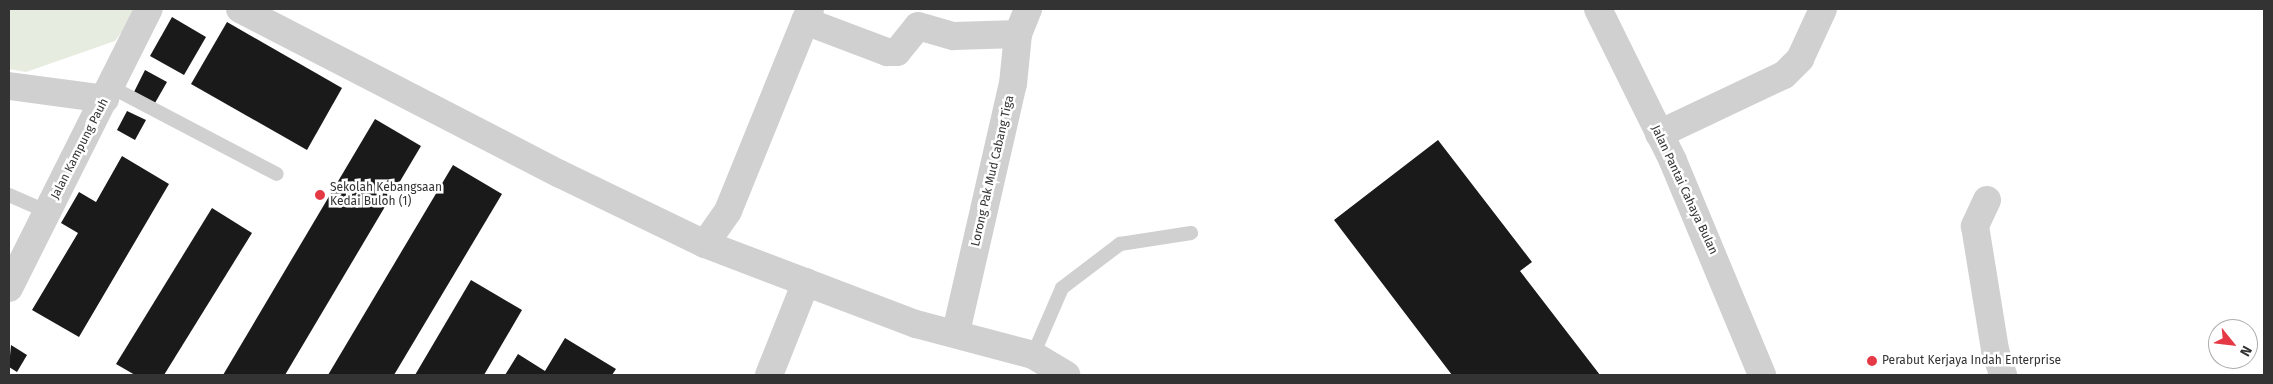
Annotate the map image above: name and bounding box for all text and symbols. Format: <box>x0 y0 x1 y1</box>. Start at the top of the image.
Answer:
street label: Lorong Pak Mud Cabang Tiga <box>969 94 1017 248</box>
street label: Jalan Kampung Pauh <box>48 96 112 202</box>
street label: Jalan Pantai Cahaya Bulan <box>1648 123 1720 257</box>
place label: Sekolah Kebangsaan Kedai Buloh (1) <box>330 181 442 209</box>
marker: Sekolah Kebangsaan Kedai Buloh (1) <box>314 189 326 201</box>
north arrow <box>2208 319 2258 369</box>
text: N <box>2236 343 2255 359</box>
place label: Perabut Kerjaya Indah Enterprise <box>1882 354 2061 368</box>
marker: Perabut Kerjaya Indah Enterprise <box>1866 355 1878 367</box>

